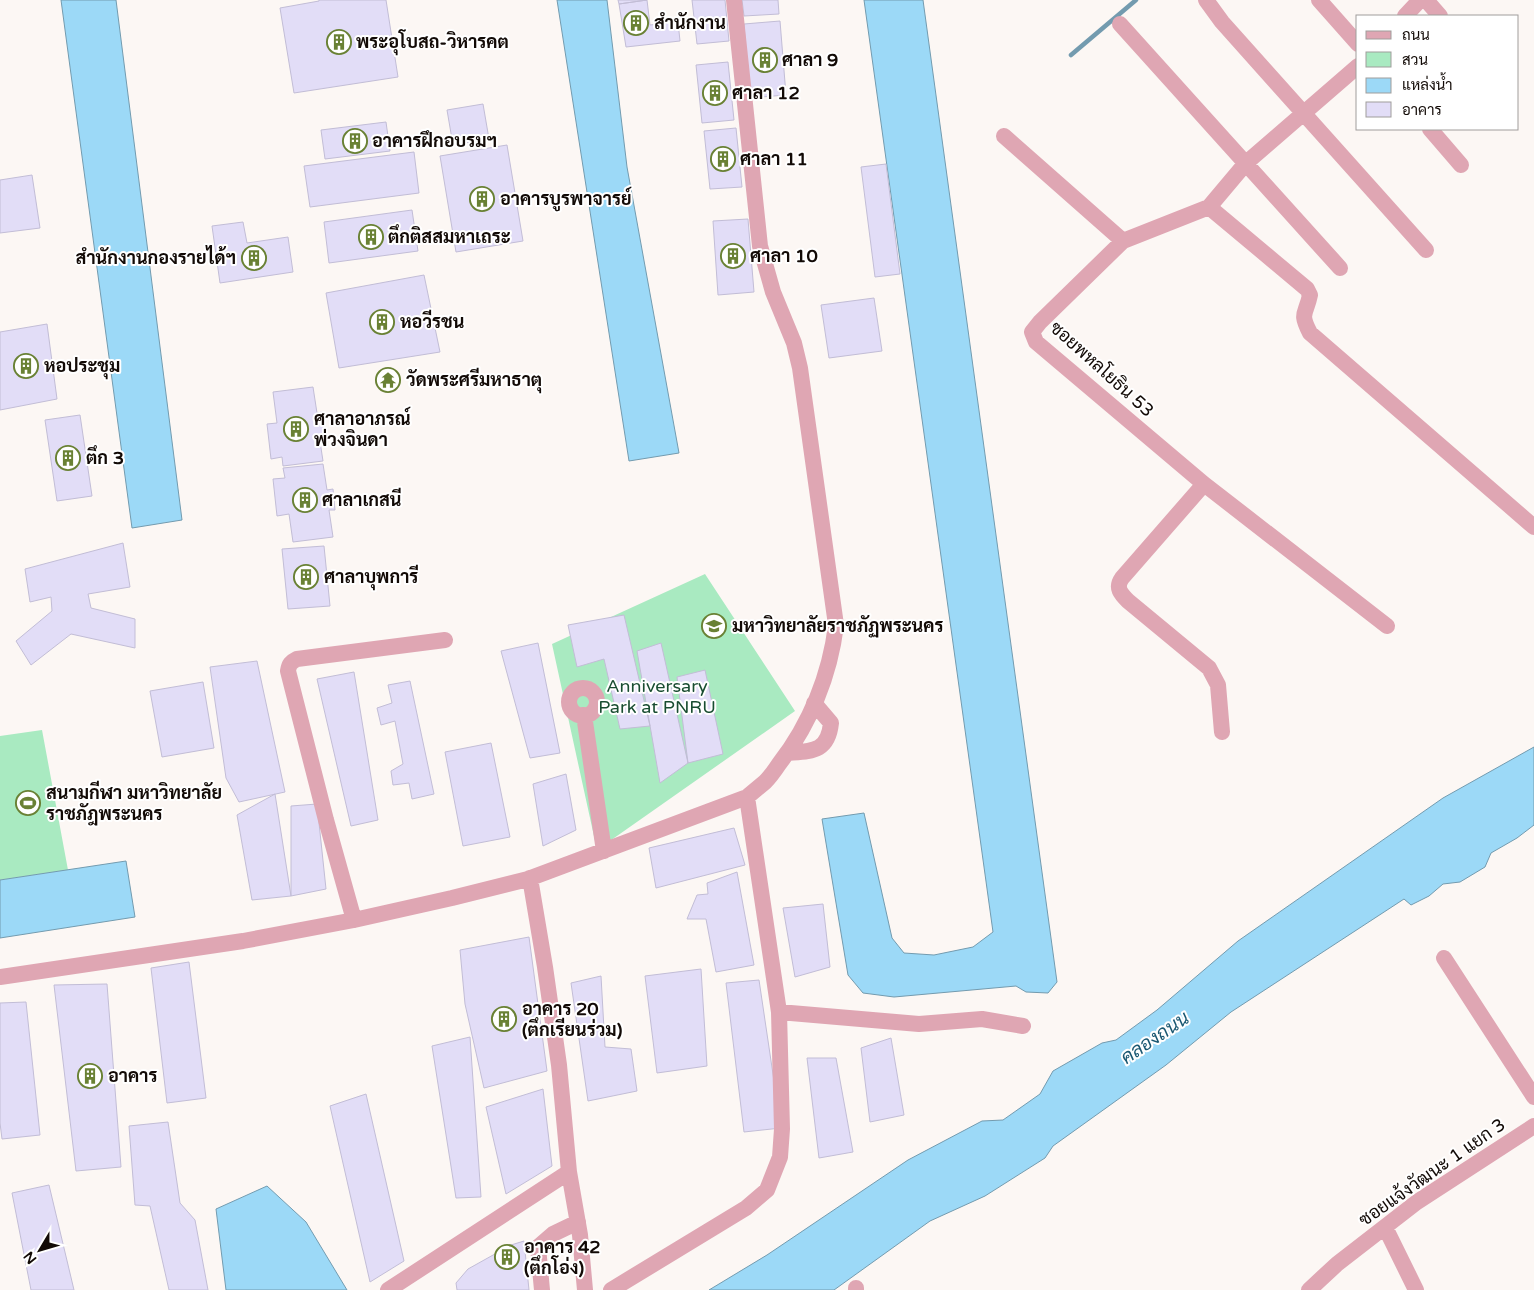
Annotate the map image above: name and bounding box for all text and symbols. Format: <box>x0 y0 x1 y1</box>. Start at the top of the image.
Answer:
building icon: สำนักงาน <box>623 10 649 36</box>
place label: สำนักงาน <box>654 11 726 34</box>
legend <box>1356 15 1519 130</box>
text: ถนน <box>1402 26 1430 44</box>
building icon: พระอุโบสถ-วิหารคต <box>326 29 352 55</box>
place label: พระอุโบสถ-วิหารคต <box>356 29 509 56</box>
building icon: ศาลา 9 <box>752 47 778 73</box>
place label: ศาลา 9 <box>782 49 838 71</box>
text: สวน <box>1402 51 1428 69</box>
text: แหล่งน้ำ <box>1402 72 1453 94</box>
building icon: ศาลา 12 <box>702 80 728 106</box>
place label: ศาลา 12 <box>732 82 800 104</box>
text: อาคาร <box>1402 101 1442 119</box>
building icon: อาคารฝึกอบรมฯ <box>342 128 368 154</box>
place label: อาคารฝึกอบรมฯ <box>372 130 497 152</box>
building icon: ศาลา 11 <box>710 146 736 172</box>
place label: ศาลา 11 <box>740 148 808 170</box>
building icon: อาคารบูรพาจารย์ <box>469 186 495 212</box>
place label: อาคารบูรพาจารย์ <box>500 186 633 212</box>
building icon: ตึกติสสมหาเถระ <box>358 224 384 250</box>
place label: ตึกติสสมหาเถระ <box>388 224 511 248</box>
building icon: ศาลา 10 <box>720 243 746 269</box>
place label: สำนักงานกองรายได้ฯ <box>76 245 236 269</box>
building icon: สำนักงานกองรายได้ฯ <box>241 245 267 271</box>
place label: ศาลา 10 <box>750 245 818 267</box>
building icon: หอวีรชน <box>369 309 395 335</box>
place label: หอวีรชน <box>400 309 464 333</box>
street label: ซอยพหลโยธิน 53 <box>1045 315 1160 421</box>
building icon: หอประชุม <box>13 353 39 379</box>
place label: หอประชุม <box>44 355 120 380</box>
temple icon: วัดพระศรีมหาธาตุ <box>375 367 401 393</box>
place label: วัดพระศรีมหาธาตุ <box>406 367 542 394</box>
place label: ศาลาอาภรณ์ พ่วงจินดา <box>314 406 411 451</box>
building icon: ศาลาอาภรณ์ พ่วงจินดา <box>283 416 309 442</box>
building icon: ตึก 3 <box>55 445 81 471</box>
place label: ตึก 3 <box>86 445 124 469</box>
building icon: ศาลาเกสนี <box>292 487 318 513</box>
place label: ศาลาเกสนี <box>322 487 402 511</box>
building icon: ศาลาบุพการี <box>293 564 319 590</box>
place label: ศาลาบุพการี <box>324 564 418 591</box>
school or university icon: มหาวิทยาลัยราชภัฏพระนคร <box>701 613 727 639</box>
place label: มหาวิทยาลัยราชภัฏพระนคร <box>732 614 944 638</box>
park label: Anniversary Park at PNRU <box>598 675 716 718</box>
place label: สนามกีฬา มหาวิทยาลัย ราชภัฎพระนคร <box>46 780 222 826</box>
sports icon: สนามกีฬา มหาวิทยาลัย ราชภัฎพระนคร <box>15 790 41 816</box>
place label: อาคาร 20 (ตึกเรียนร่วม) <box>522 998 623 1041</box>
building icon: อาคาร 20 (ตึกเรียนร่วม) <box>491 1006 517 1032</box>
water label: คลองถนน <box>1117 1007 1193 1069</box>
building icon: อาคาร <box>77 1063 103 1089</box>
place label: อาคาร <box>108 1065 157 1087</box>
street label: ซอยแจ้งวัฒนะ 1 แยก 3 <box>1354 1112 1509 1231</box>
north arrow <box>15 1225 65 1275</box>
place label: อาคาร 42 (ตึกโอ่ง) <box>524 1236 601 1279</box>
building icon: อาคาร 42 (ตึกโอ่ง) <box>494 1244 520 1270</box>
text: N <box>20 1248 40 1267</box>

